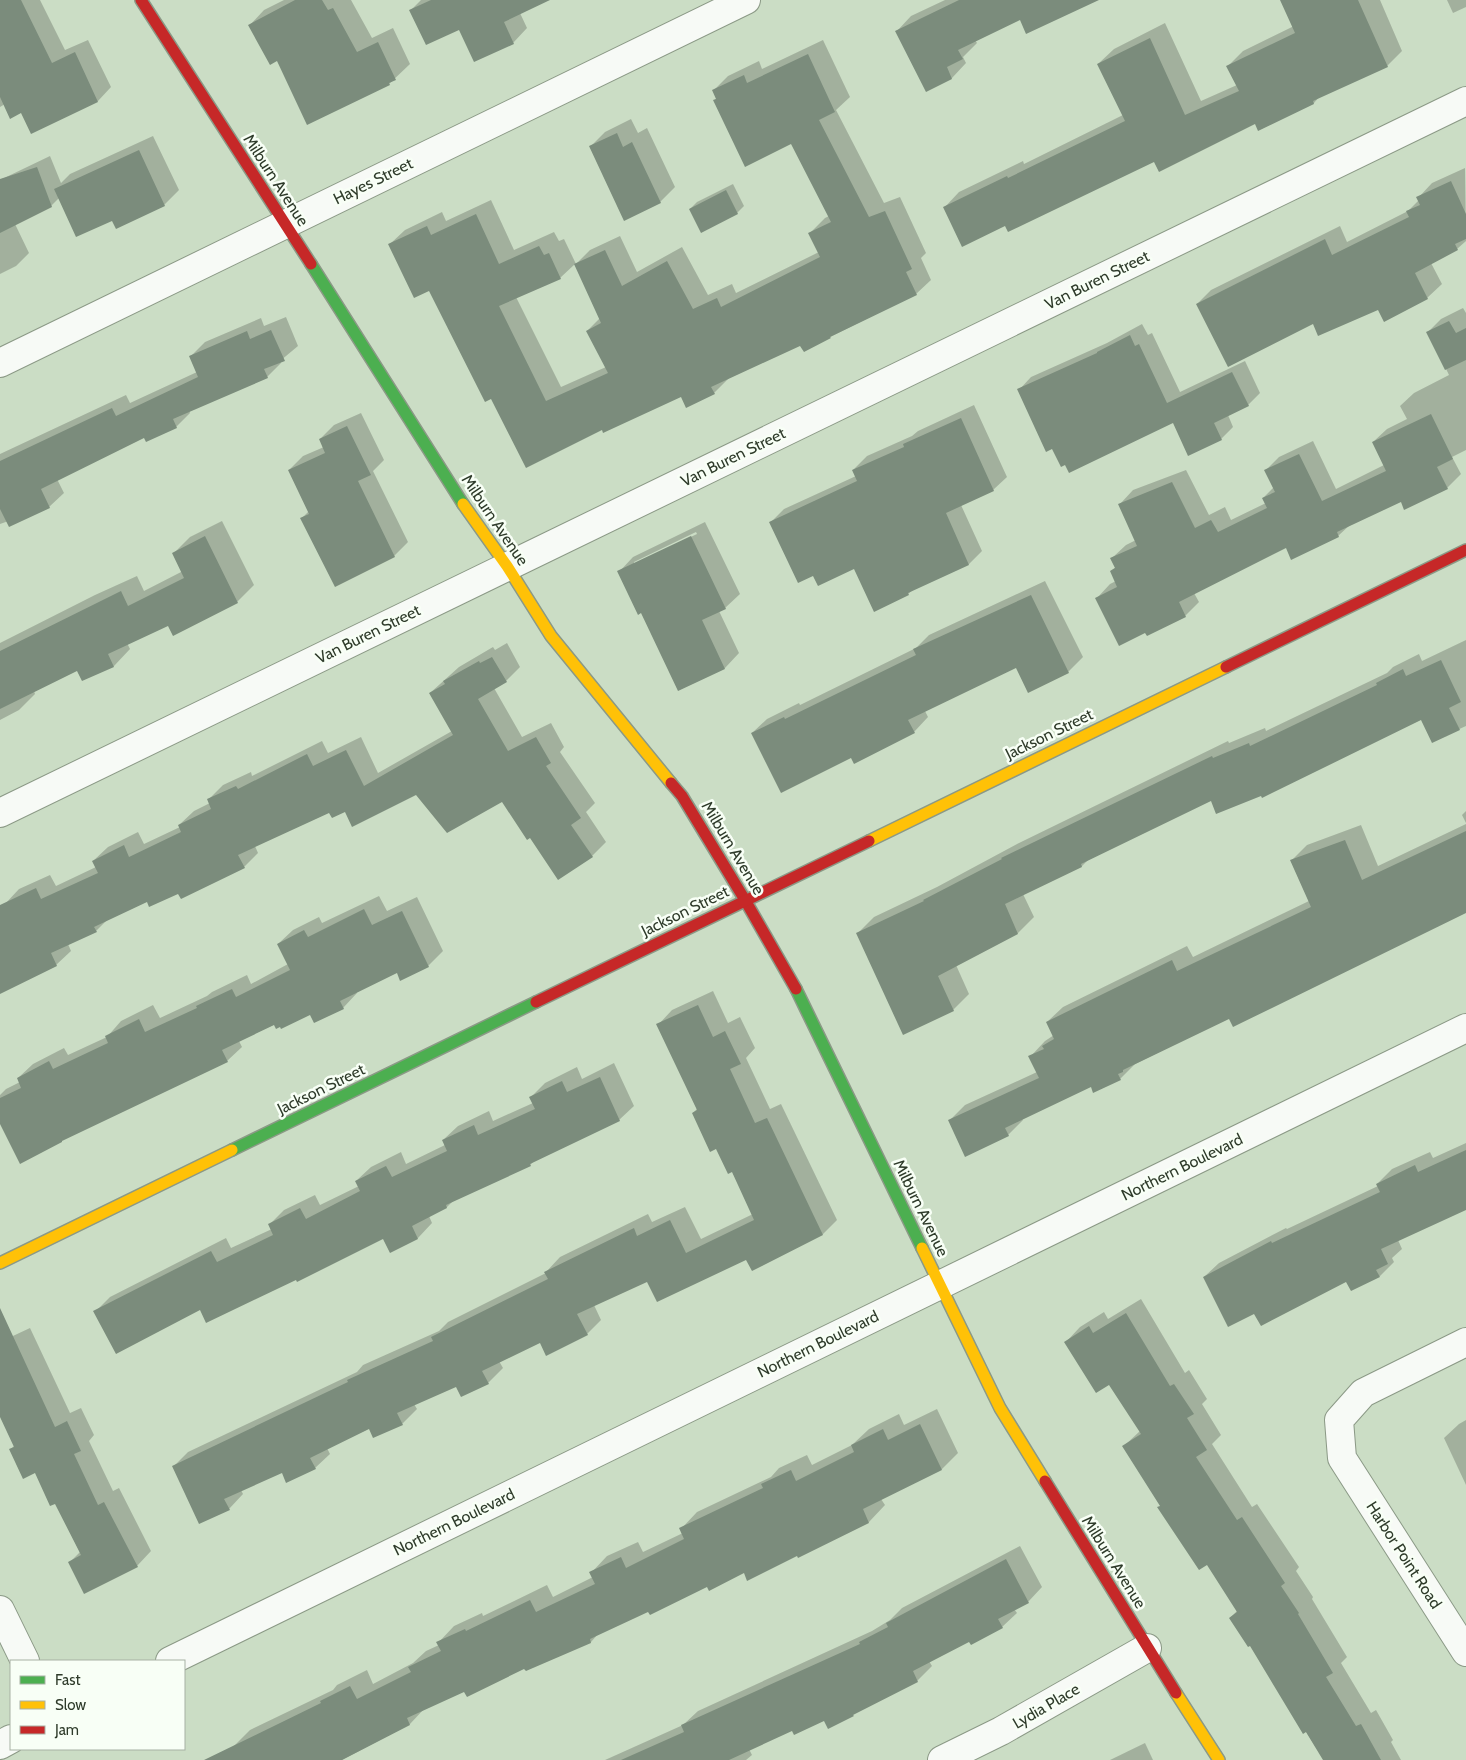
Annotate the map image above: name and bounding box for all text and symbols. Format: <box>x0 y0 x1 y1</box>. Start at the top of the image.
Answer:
street label: Milburn Avenue <box>239 131 313 229</box>
street label: Hayes Street <box>330 153 416 208</box>
street label: Van Buren Street <box>1042 246 1153 314</box>
street label: Van Buren Street <box>678 423 789 491</box>
street label: Milburn Avenue <box>458 471 532 569</box>
street label: Van Buren Street <box>313 600 424 668</box>
street label: Jackson Street <box>1001 704 1096 764</box>
street label: Milburn Avenue <box>698 798 768 898</box>
street label: Jackson Street <box>637 881 732 941</box>
street label: Jackson Street <box>273 1059 368 1119</box>
street label: Northern Boulevard <box>1118 1129 1246 1205</box>
street label: Milburn Avenue <box>889 1156 953 1260</box>
street label: Northern Boulevard <box>754 1306 882 1382</box>
street label: Northern Boulevard <box>390 1484 518 1560</box>
street label: Harbor Point Road <box>1362 1498 1446 1612</box>
street label: Milburn Avenue <box>1078 1512 1150 1612</box>
legend <box>10 1660 185 1750</box>
text: Fast <box>55 1671 80 1689</box>
street label: Lydia Place <box>1009 1679 1083 1733</box>
text: Slow <box>55 1696 86 1714</box>
text: Jam <box>54 1721 79 1739</box>

